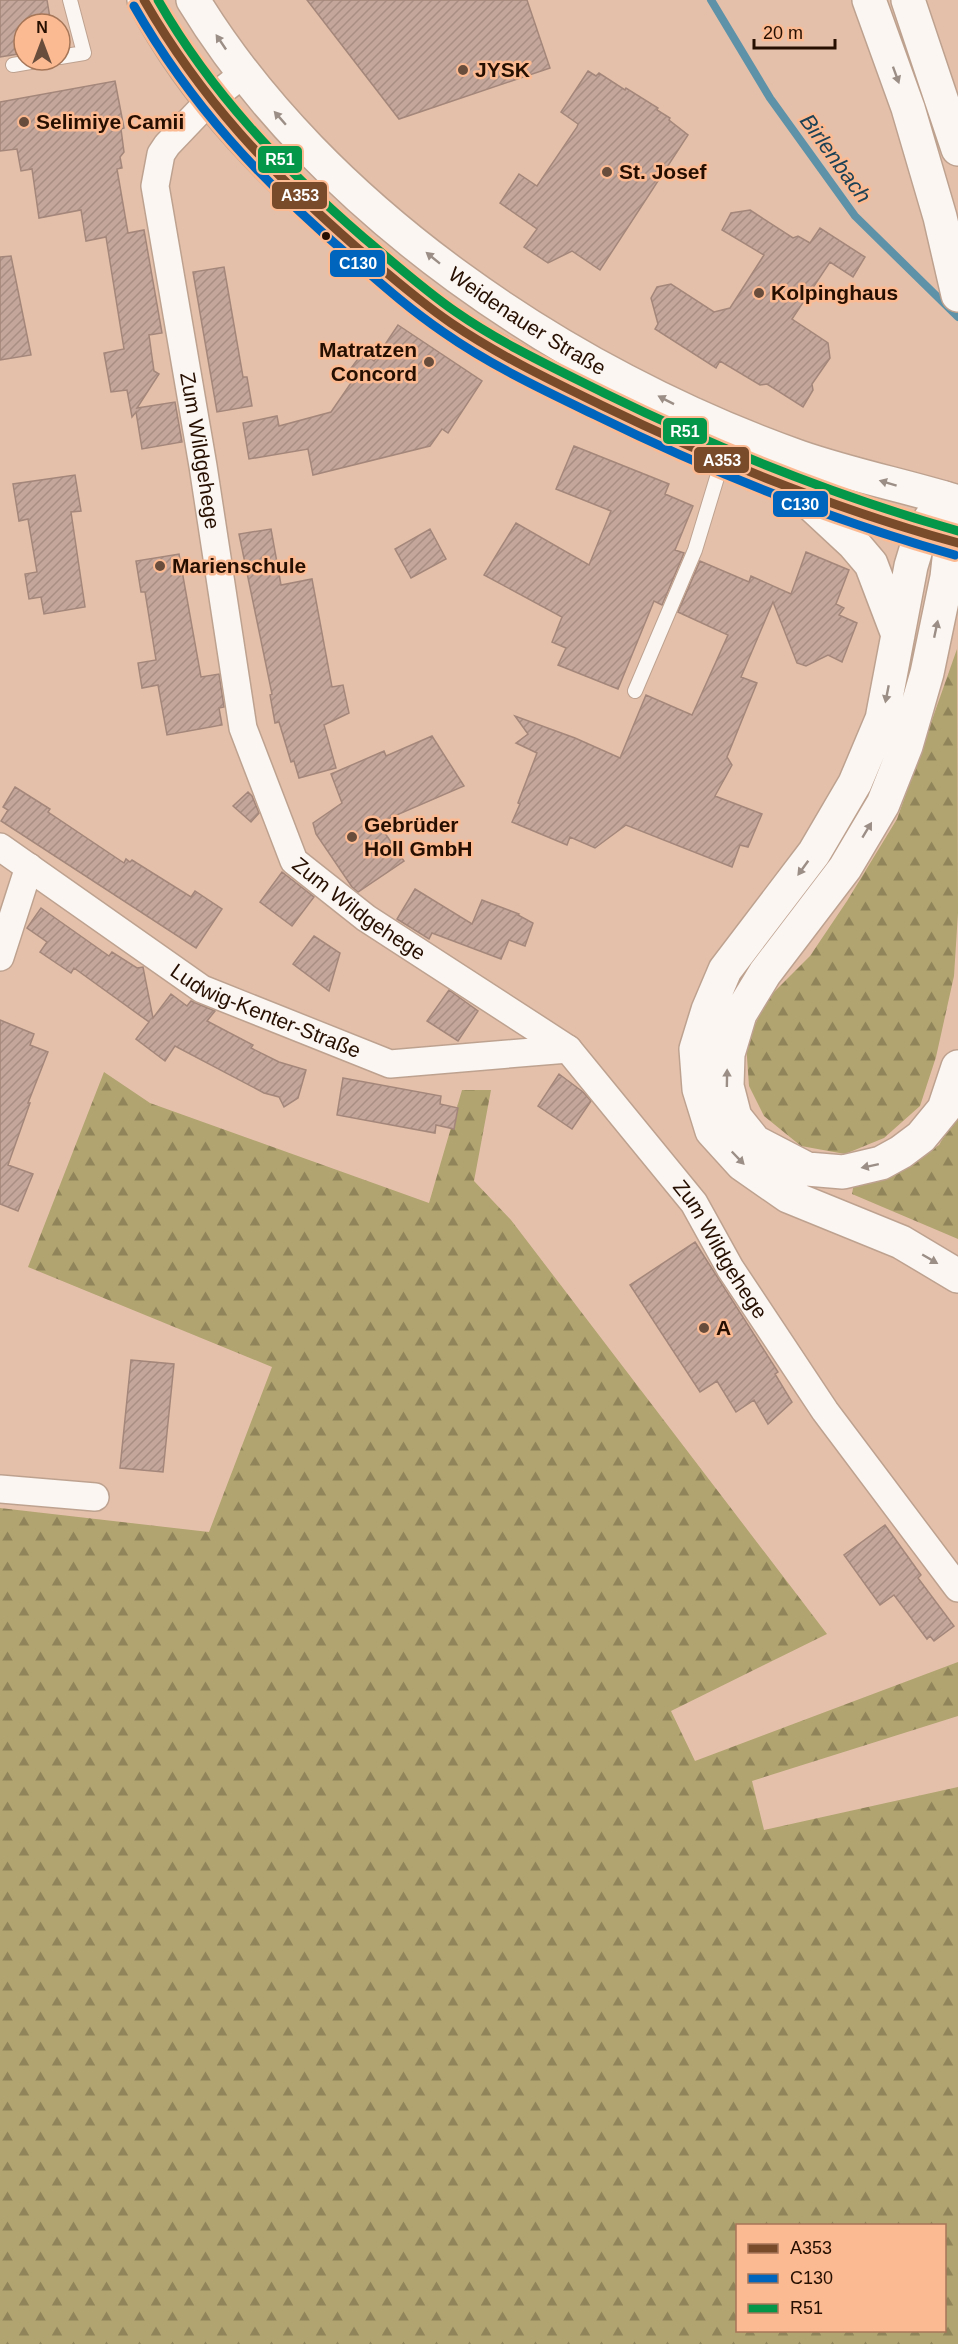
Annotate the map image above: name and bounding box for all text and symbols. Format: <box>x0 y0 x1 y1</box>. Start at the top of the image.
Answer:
north arrow <box>12 12 72 72</box>
scale bar <box>754 12 835 50</box>
text: N <box>36 19 48 36</box>
text: 20 m <box>763 23 803 43</box>
one-way arrow <box>215 33 226 50</box>
place label: JYSK <box>475 58 530 81</box>
marker: JYSK <box>456 63 470 77</box>
one-way arrow <box>892 66 902 84</box>
water label: Birlenbach <box>795 109 876 208</box>
place label: Selimiye Camii <box>36 110 184 133</box>
one-way arrow <box>273 110 287 125</box>
marker: Selimiye Camii <box>17 115 31 129</box>
line badge: R51 <box>257 145 303 174</box>
text: R51 <box>265 151 295 168</box>
place label: St. Josef <box>619 160 708 183</box>
marker: St. Josef <box>600 165 614 179</box>
line badge: A353 <box>271 181 328 210</box>
text: A353 <box>281 187 319 204</box>
unlabelled marker <box>320 230 332 242</box>
line badge: C130 <box>329 249 386 278</box>
one-way arrow <box>426 252 441 264</box>
text: C130 <box>339 255 377 272</box>
street label: Weidenauer Straße <box>444 262 610 379</box>
place label: Kolpinghaus <box>771 281 898 304</box>
marker: Kolpinghaus <box>752 286 766 300</box>
place label: Matratzen Concord <box>319 338 417 385</box>
marker: Matratzen Concord <box>422 355 436 369</box>
street label: Zum Wildgehege <box>176 370 224 531</box>
one-way arrow <box>658 395 675 405</box>
line badge: R51 <box>662 417 708 445</box>
text: R51 <box>670 423 700 440</box>
line badge: A353 <box>693 446 750 474</box>
text: A353 <box>703 452 741 469</box>
one-way arrow <box>879 478 897 488</box>
line badge: C130 <box>772 490 829 518</box>
text: C130 <box>781 496 819 513</box>
place label: Marienschule <box>172 554 306 577</box>
marker: Marienschule <box>153 559 167 573</box>
one-way arrow <box>932 619 941 638</box>
one-way arrow <box>882 685 891 704</box>
place label: Gebrüder Holl GmbH <box>364 813 473 860</box>
one-way arrow <box>862 822 873 838</box>
marker: Gebrüder Holl GmbH <box>345 830 359 844</box>
street label: Zum Wildgehege <box>288 852 430 964</box>
one-way arrow <box>797 861 809 876</box>
street label: Ludwig-Kenter-Straße <box>166 959 364 1062</box>
one-way arrow <box>722 1068 732 1087</box>
one-way arrow <box>730 1151 744 1165</box>
one-way arrow <box>861 1161 880 1171</box>
street label: Zum Wildgehege <box>669 1175 772 1323</box>
one-way arrow <box>922 1253 938 1264</box>
place label: A <box>716 1316 731 1339</box>
marker: A <box>697 1321 711 1335</box>
legend <box>736 2224 946 2332</box>
text: A353 <box>790 2238 832 2258</box>
text: C130 <box>790 2268 833 2288</box>
text: R51 <box>790 2298 823 2318</box>

